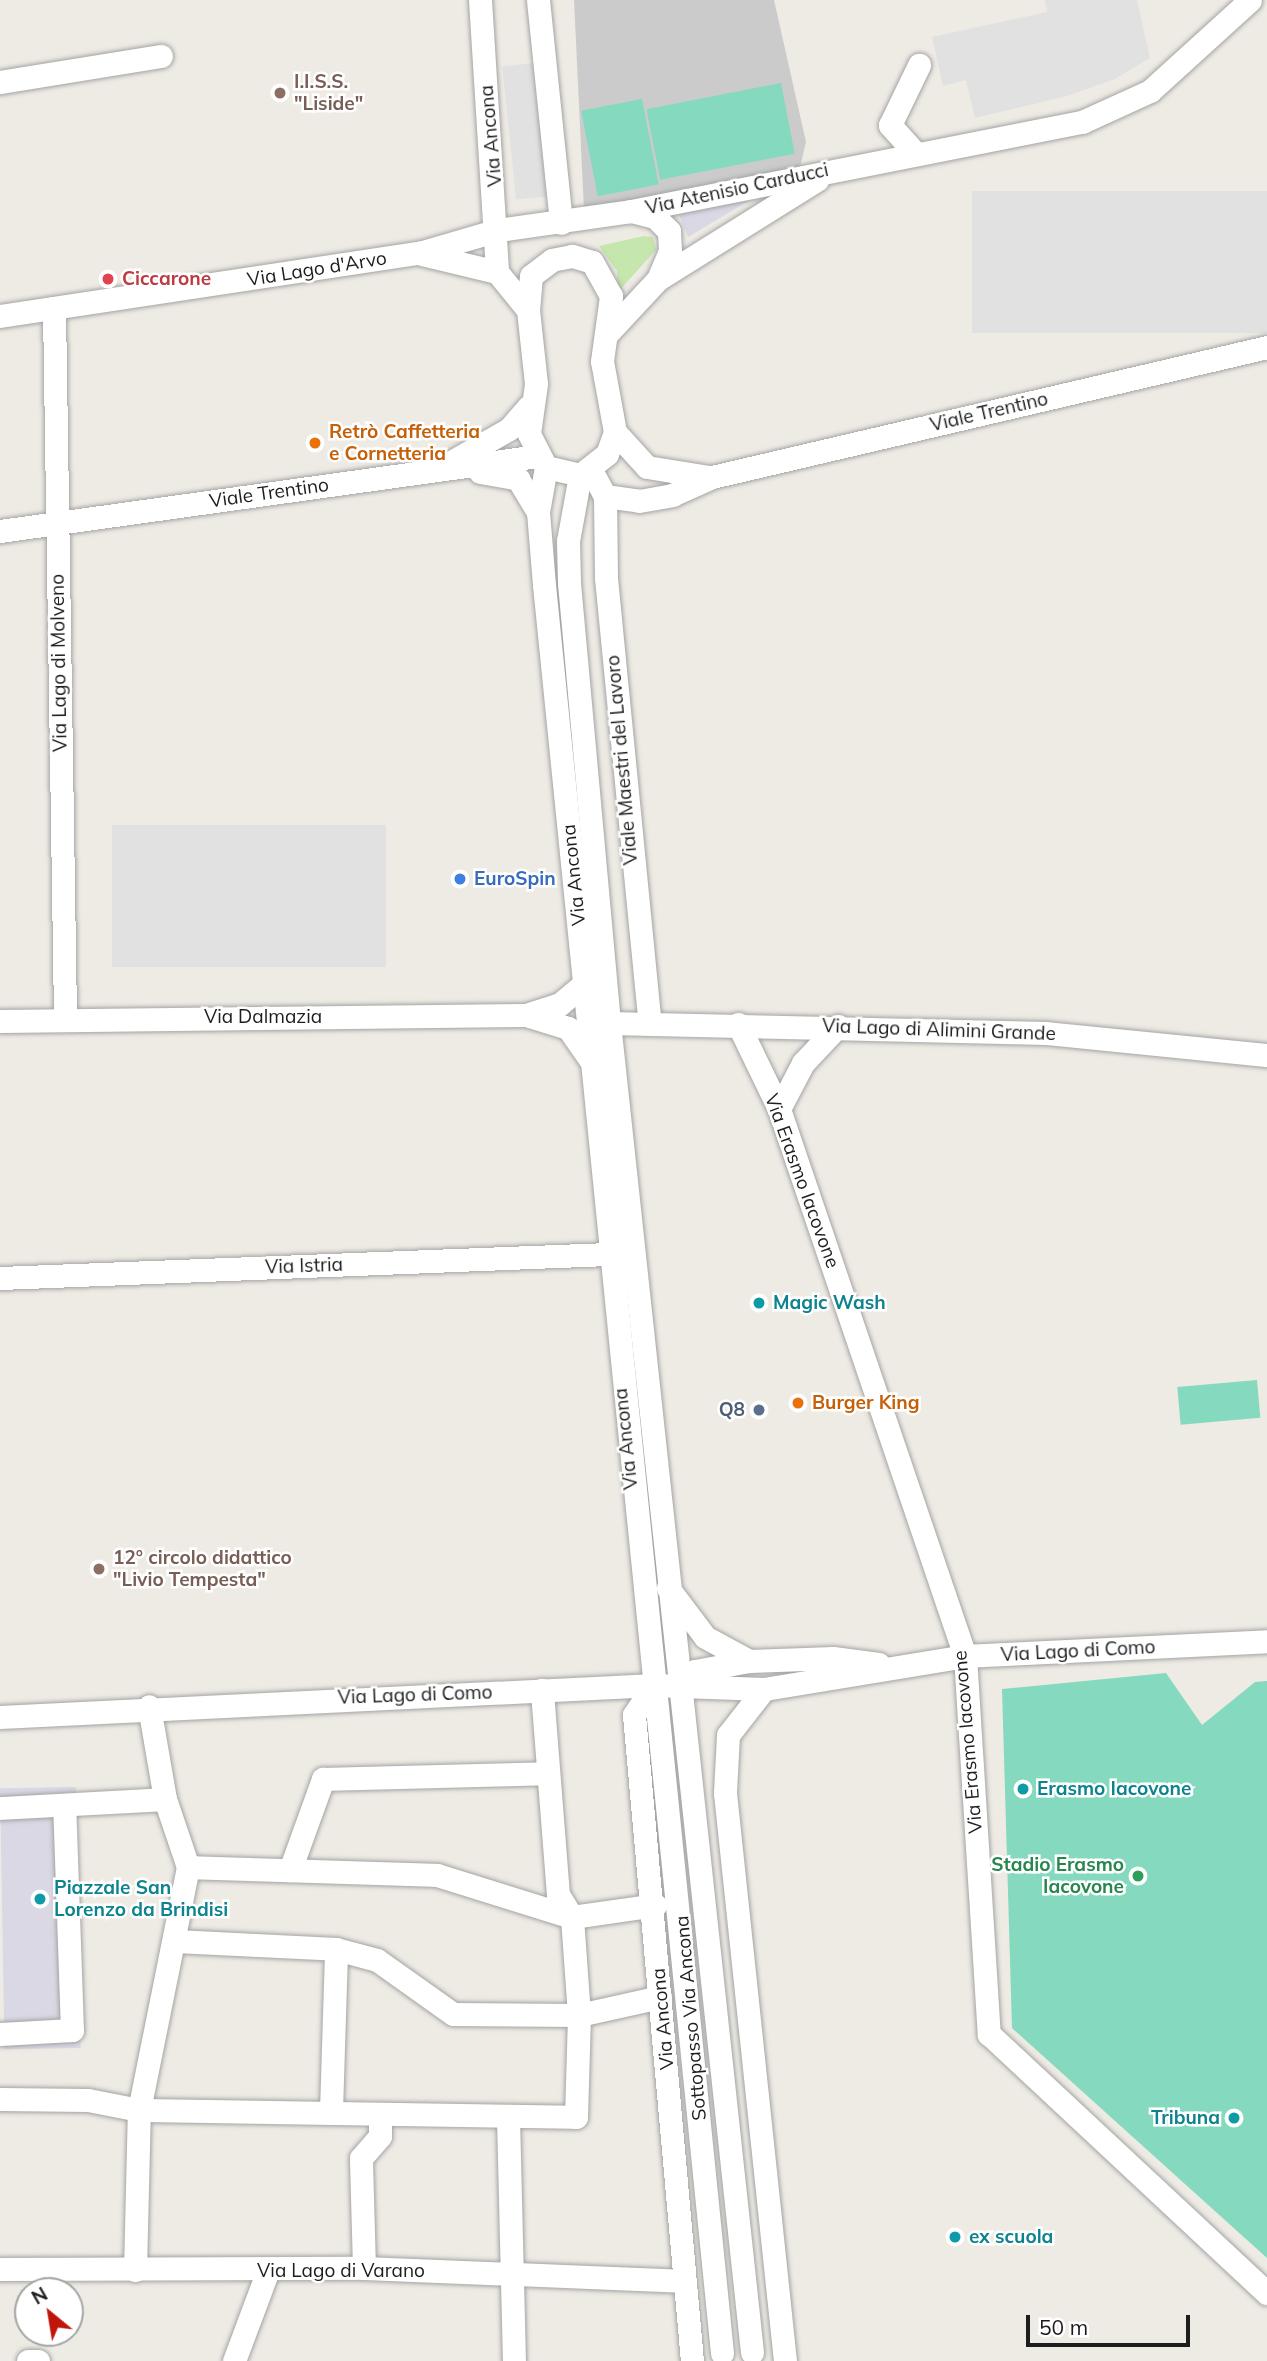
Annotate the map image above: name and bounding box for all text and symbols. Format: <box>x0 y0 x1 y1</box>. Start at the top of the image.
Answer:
place label: I.I.S.S. "Liside" <box>294 71 363 115</box>
street label: Via Ancona <box>475 84 507 188</box>
marker: I.I.S.S. "Liside" <box>272 85 288 101</box>
street label: Via Atenisio Carducci <box>643 158 831 220</box>
street label: Via Lago d'Arvo <box>246 247 388 291</box>
place label: Ciccarone <box>122 268 211 290</box>
marker: Ciccarone <box>100 271 116 287</box>
street label: Viale Trentino <box>928 387 1050 437</box>
place label: Retrò Caffetteria e Cornetteria <box>329 421 480 465</box>
marker: Retrò Caffetteria e Cornetteria <box>307 435 323 451</box>
street label: Viale Trentino <box>208 473 330 513</box>
street label: Via Lago di Molveno <box>46 574 72 752</box>
street label: Viale Maestri del Lavoro <box>601 654 643 866</box>
street label: Via Ancona <box>557 823 591 927</box>
place label: EuroSpin <box>474 868 556 890</box>
marker: EuroSpin <box>452 871 468 887</box>
street label: Via Dalmazia <box>204 1006 322 1028</box>
street label: Via Lago di Alimini Grande <box>822 1015 1056 1045</box>
street label: Via Erasmo Iacovone <box>760 1091 844 1271</box>
street label: Via Istria <box>265 1253 343 1279</box>
place label: Magic Wash <box>773 1292 886 1314</box>
marker: Magic Wash <box>751 1295 767 1311</box>
street label: Via Ancona <box>609 1387 643 1491</box>
place label: Burger King <box>812 1392 920 1414</box>
marker: Burger King <box>790 1395 806 1411</box>
place label: Q8 <box>719 1399 745 1421</box>
marker: Q8 <box>751 1402 767 1418</box>
place label: 12° circolo didattico "Livio Tempesta" <box>113 1547 292 1591</box>
marker: 12° circolo didattico "Livio Tempesta" <box>91 1561 107 1577</box>
street label: Via Lago di Como <box>1000 1636 1156 1666</box>
street label: Via Erasmo Iacovone <box>949 1649 987 1835</box>
street label: Via Lago di Como <box>337 1681 493 1709</box>
place label: Erasmo Iacovone <box>1037 1778 1191 1800</box>
marker: Erasmo Iacovone <box>1015 1781 1031 1797</box>
place label: Stadio Erasmo Iacovone <box>991 1854 1124 1898</box>
marker: Stadio Erasmo Iacovone <box>1130 1868 1146 1884</box>
place label: Piazzale San Lorenzo da Brindisi <box>54 1877 228 1921</box>
marker: Piazzale San Lorenzo da Brindisi <box>32 1891 48 1907</box>
street label: Sottopasso Via Ancona <box>671 1915 711 2121</box>
street label: Via Ancona <box>647 1967 679 2071</box>
place label: Tribuna <box>1151 2107 1220 2129</box>
marker: Tribuna <box>1226 2110 1242 2126</box>
place label: ex scuola <box>969 2226 1053 2248</box>
marker: ex scuola <box>947 2229 963 2245</box>
street label: Via Lago di Varano <box>257 2260 425 2282</box>
north arrow <box>14 2277 84 2347</box>
text: N <box>27 2282 52 2310</box>
scale bar <box>1029 2302 1194 2346</box>
text: 50 m <box>1039 2314 1088 2340</box>

